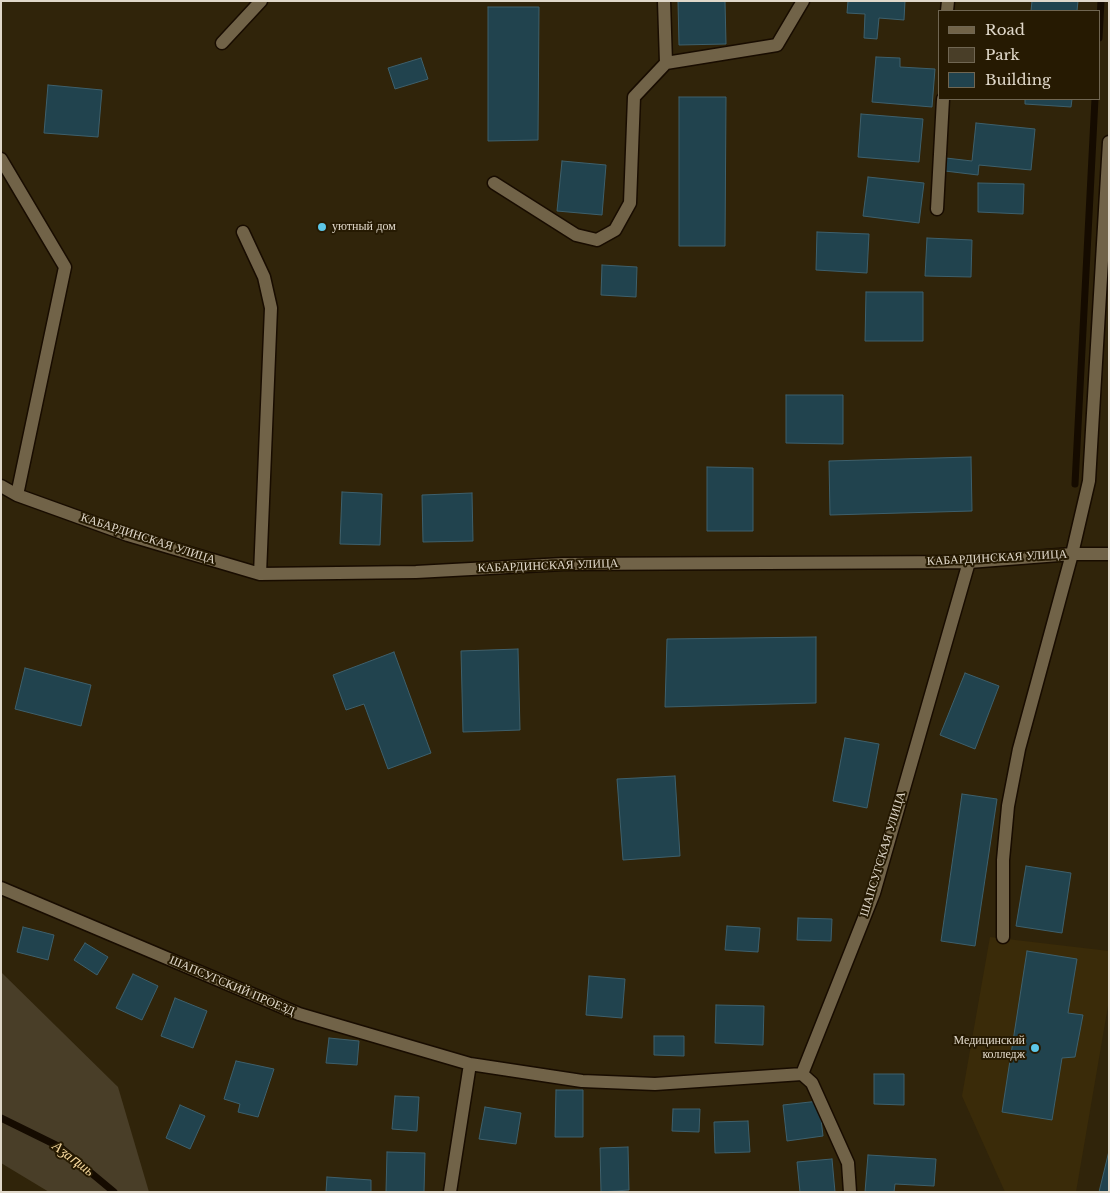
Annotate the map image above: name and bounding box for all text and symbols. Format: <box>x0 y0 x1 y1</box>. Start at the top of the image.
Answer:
legend <box>938 10 1100 100</box>
text: Road <box>985 20 1025 39</box>
text: Park <box>985 45 1020 64</box>
text: Building <box>985 70 1051 89</box>
place label: уютный дом <box>332 220 396 234</box>
marker: уютный дом <box>316 221 328 233</box>
street label: КАБАРДИНСКАЯ УЛИЦА <box>79 510 217 568</box>
street label: КАБАРДИНСКАЯ УЛИЦА <box>926 547 1068 569</box>
street label: КАБАРДИНСКАЯ УЛИЦА <box>477 556 619 576</box>
street label: ШАПСУГСКАЯ УЛИЦА <box>857 790 909 918</box>
street label: ШАПСУГСКИЙ ПРОЕЗД <box>167 953 297 1019</box>
place label: Медицинский колледж <box>954 1034 1025 1062</box>
marker: Медицинский колледж <box>1029 1042 1041 1054</box>
water label: Аӡаԥшь <box>49 1138 97 1180</box>

